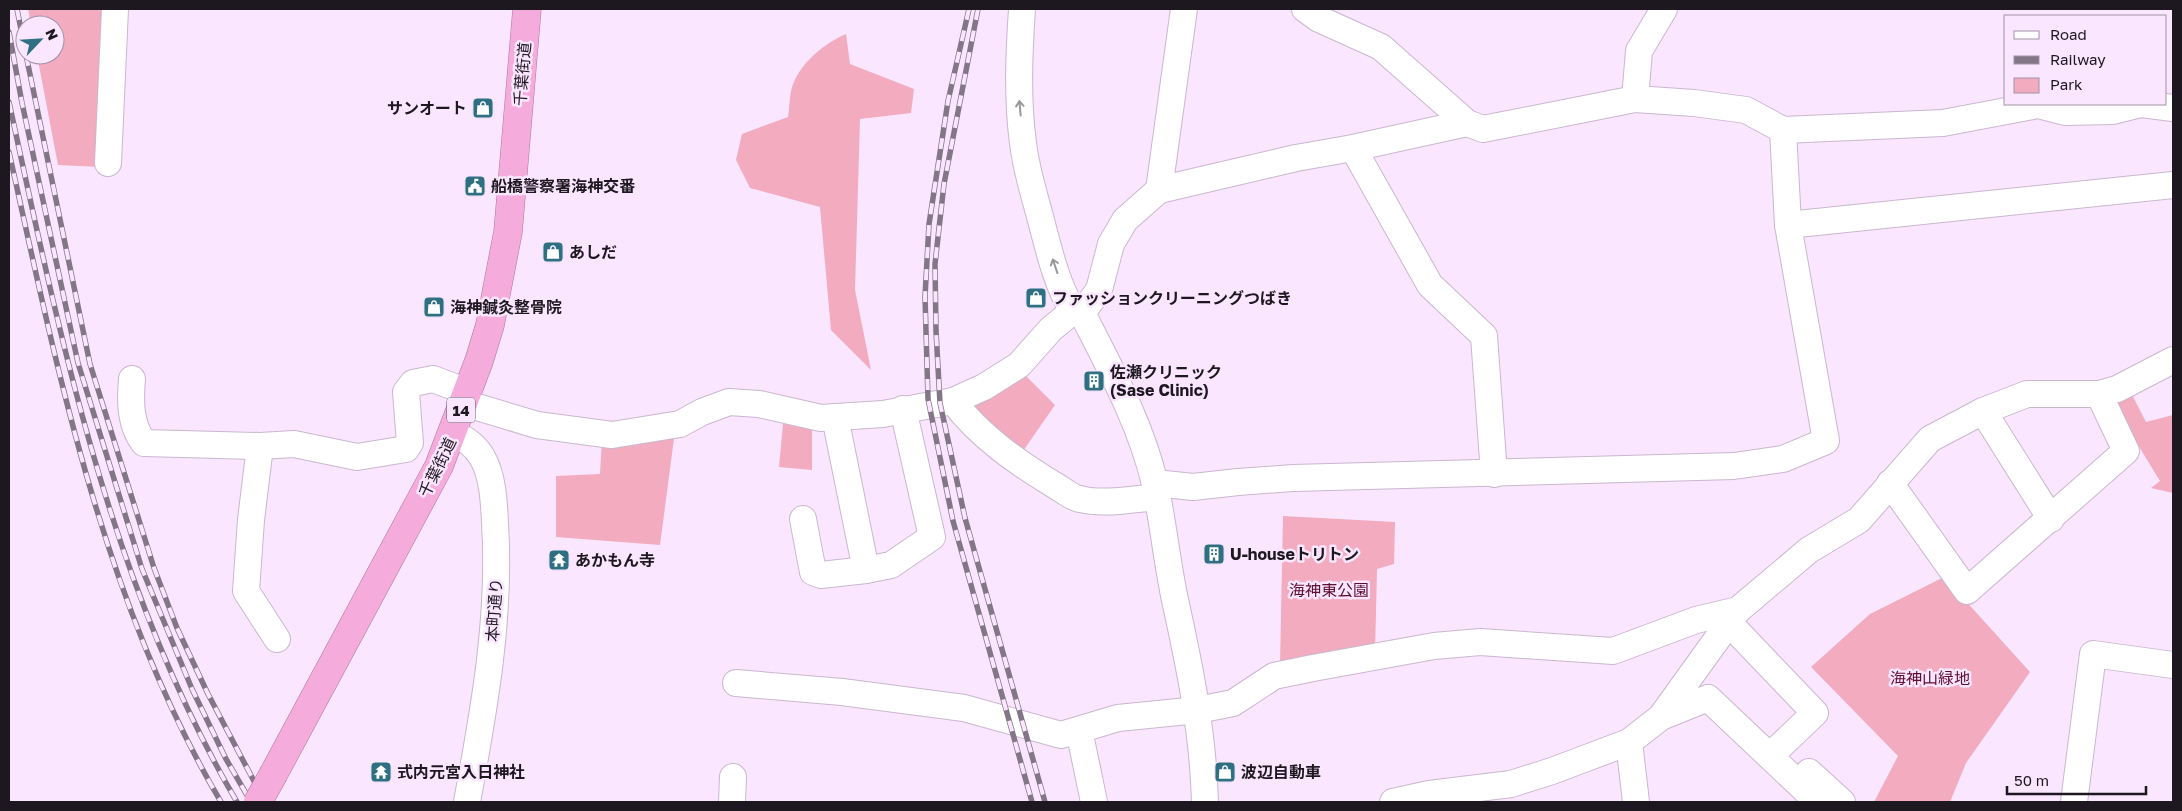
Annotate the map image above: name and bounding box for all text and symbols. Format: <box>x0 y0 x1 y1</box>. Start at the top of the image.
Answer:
north arrow <box>15 15 65 65</box>
legend <box>2004 15 2167 105</box>
text: Road <box>2050 25 2087 43</box>
text: N <box>42 26 62 43</box>
street label: 千葉街道 <box>509 41 535 107</box>
text: Railway <box>2050 50 2106 68</box>
text: Park <box>2050 75 2083 93</box>
shop icon: サンオート <box>471 96 495 120</box>
place label: サンオート <box>387 98 467 118</box>
one-way arrow <box>1015 100 1025 116</box>
public building icon: 船橋警察署海神交番 <box>463 174 487 198</box>
place label: 船橋警察署海神交番 <box>491 176 635 196</box>
shop icon: あしだ <box>541 240 565 264</box>
place label: あしだ <box>569 242 617 262</box>
one-way arrow <box>1050 258 1059 274</box>
shop icon: ファッションクリーニングつばき <box>1024 286 1048 310</box>
place label: ファッションクリーニングつばき <box>1052 288 1292 308</box>
shop icon: 海神鍼灸整骨院 <box>422 295 446 319</box>
place label: 海神鍼灸整骨院 <box>450 297 562 317</box>
place label: 佐瀬クリニック (Sase Clinic) <box>1109 362 1222 400</box>
building icon: 佐瀬クリニック (Sase Clinic) <box>1082 369 1106 393</box>
road number: 14 <box>447 398 475 422</box>
street label: 千葉街道 <box>414 434 460 500</box>
building icon: U-houseトリトン <box>1202 542 1226 566</box>
place label: U-houseトリトン <box>1230 544 1359 564</box>
temple icon: あかもん寺 <box>547 548 571 572</box>
place label: あかもん寺 <box>575 550 655 570</box>
street label: 本町通り <box>482 577 506 643</box>
park label: 海神東公園 <box>1289 580 1369 600</box>
park label: 海神山緑地 <box>1890 668 1970 688</box>
temple icon: 式内元宮入日神社 <box>369 760 393 784</box>
shop icon: 波辺自動車 <box>1213 760 1237 784</box>
place label: 式内元宮入日神社 <box>397 762 525 782</box>
place label: 波辺自動車 <box>1241 762 1321 782</box>
scale bar <box>2007 764 2146 796</box>
text: 50 m <box>2014 771 2049 789</box>

